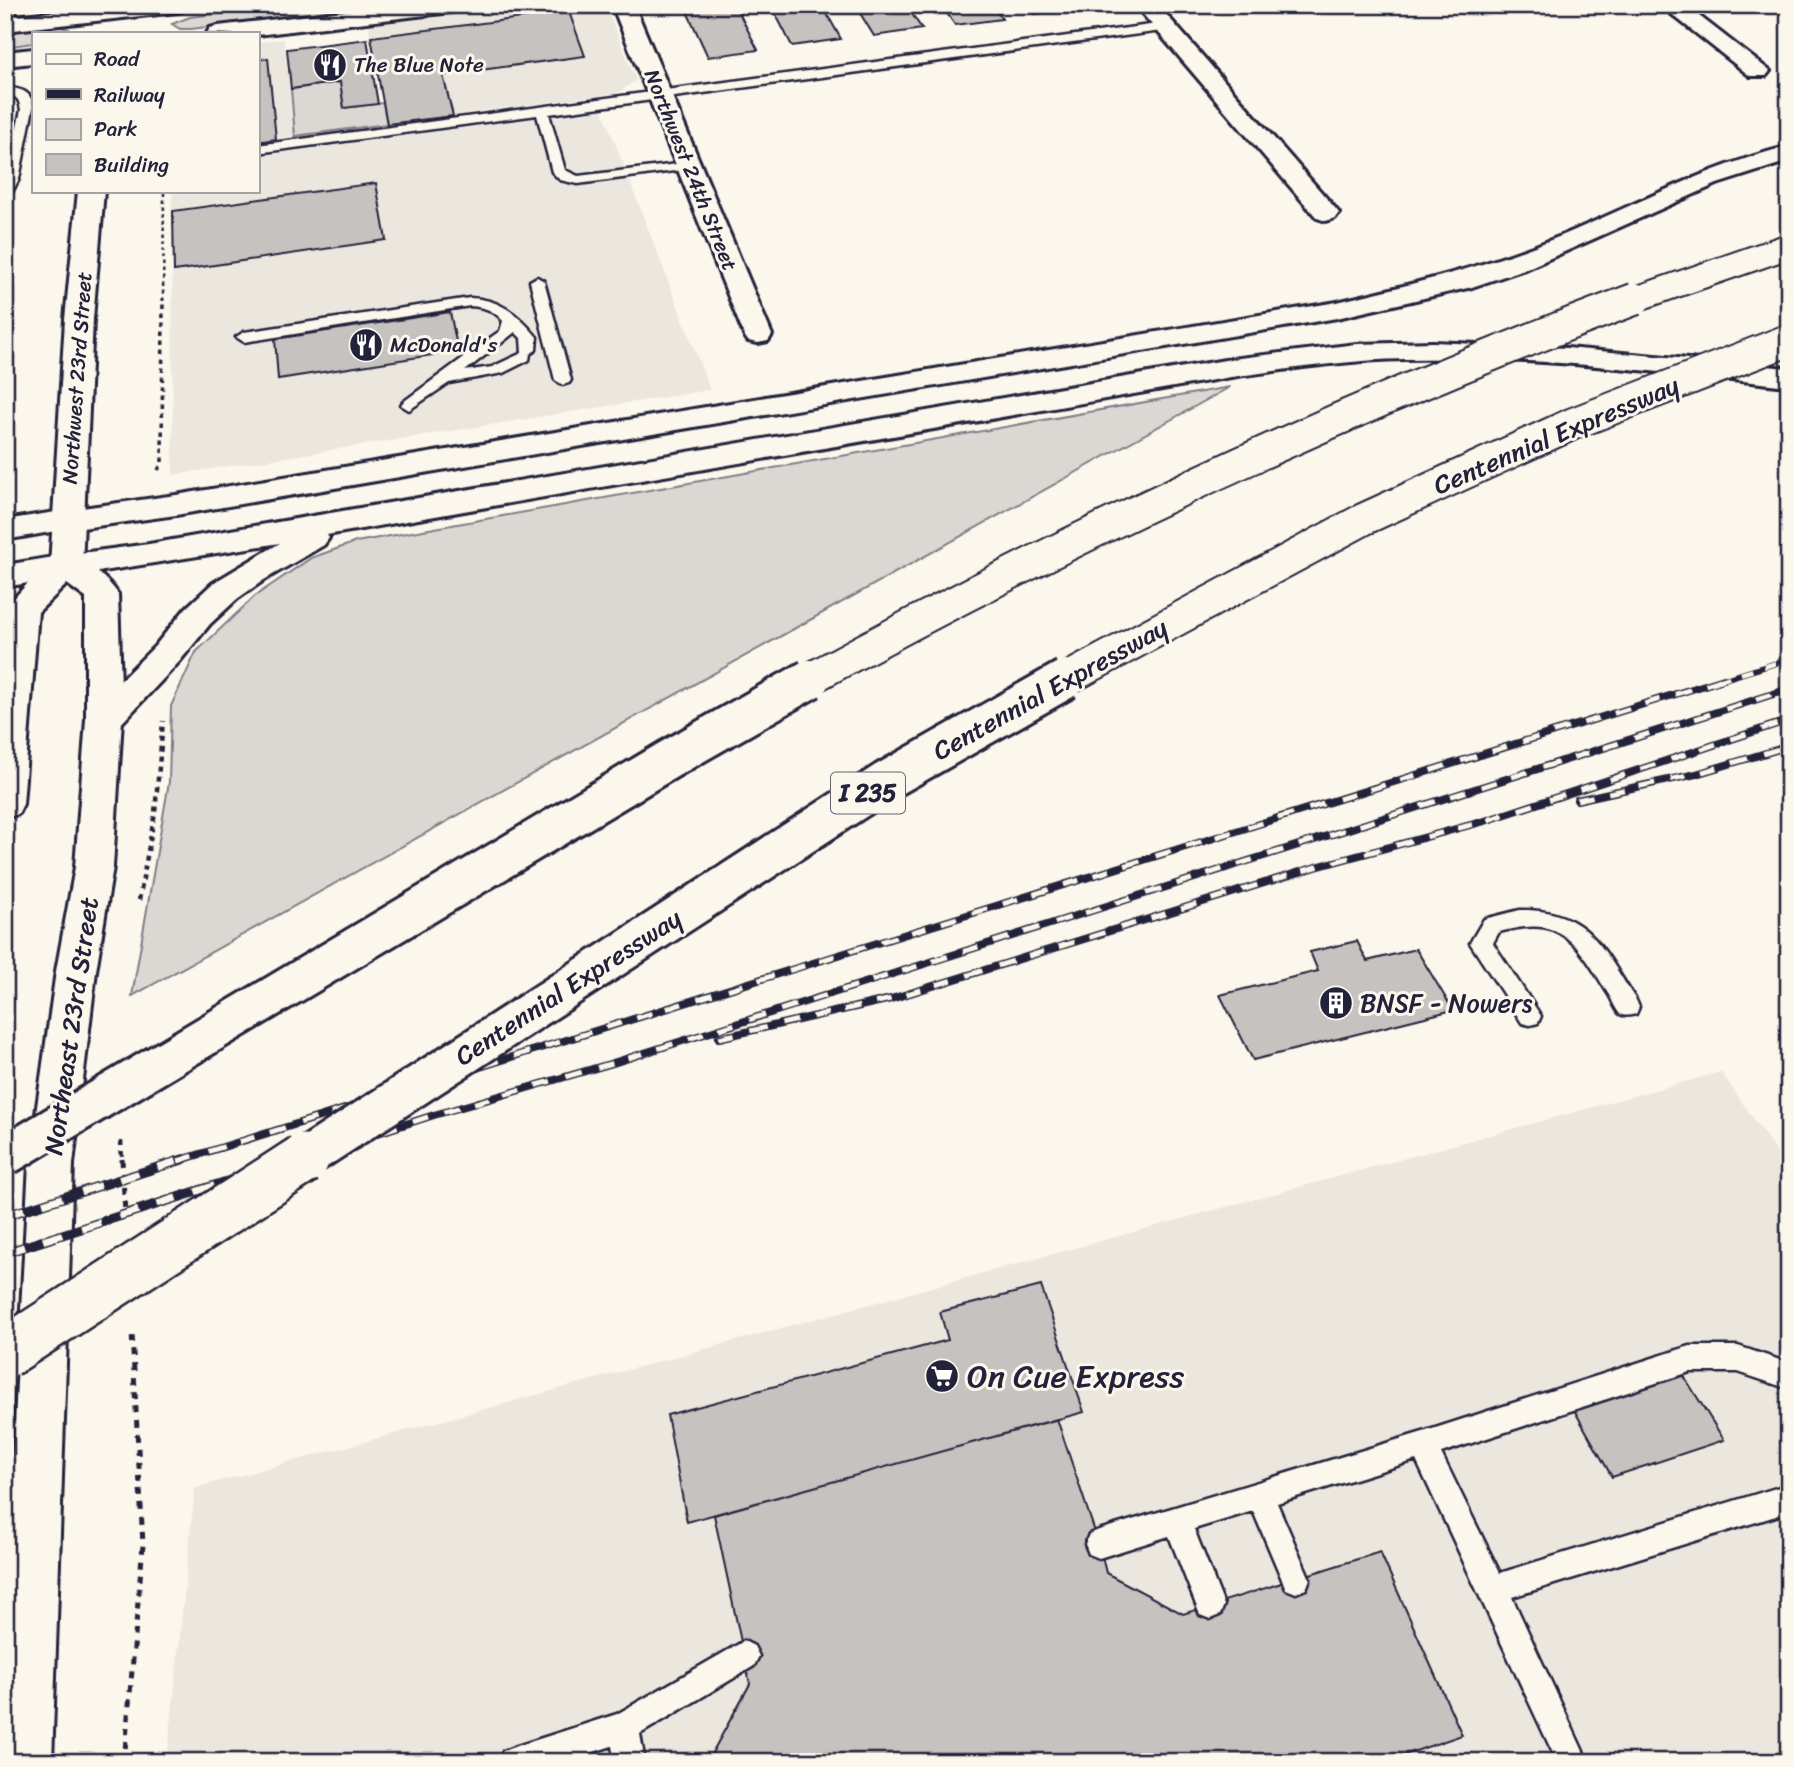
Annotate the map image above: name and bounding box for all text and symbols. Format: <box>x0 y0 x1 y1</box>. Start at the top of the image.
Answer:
legend <box>32 32 259 192</box>
text: Road <box>94 40 141 78</box>
restaurant icon: The Blue Note <box>311 46 349 84</box>
place label: The Blue Note <box>354 46 484 84</box>
street label: Northwest 24th Street <box>633 63 749 277</box>
text: Railway <box>94 76 165 114</box>
text: Park <box>94 110 137 148</box>
text: Building <box>94 146 170 184</box>
street label: Northwest 23rd Street <box>51 271 103 485</box>
restaurant icon: McDonald's <box>347 326 385 364</box>
place label: McDonald's <box>390 326 498 364</box>
street label: Centennial Expressway <box>1426 362 1687 508</box>
street label: Centennial Expressway <box>924 605 1177 773</box>
road number: I 235 <box>831 772 905 814</box>
street label: Northeast 23rd Street <box>30 894 112 1158</box>
street label: Centennial Expressway <box>445 896 692 1078</box>
place label: BNSF - Nowers <box>1360 980 1533 1026</box>
building icon: BNSF - Nowers <box>1317 984 1355 1022</box>
place label: On Cue Express <box>967 1348 1184 1405</box>
supermarket icon: On Cue Express <box>923 1357 961 1395</box>

